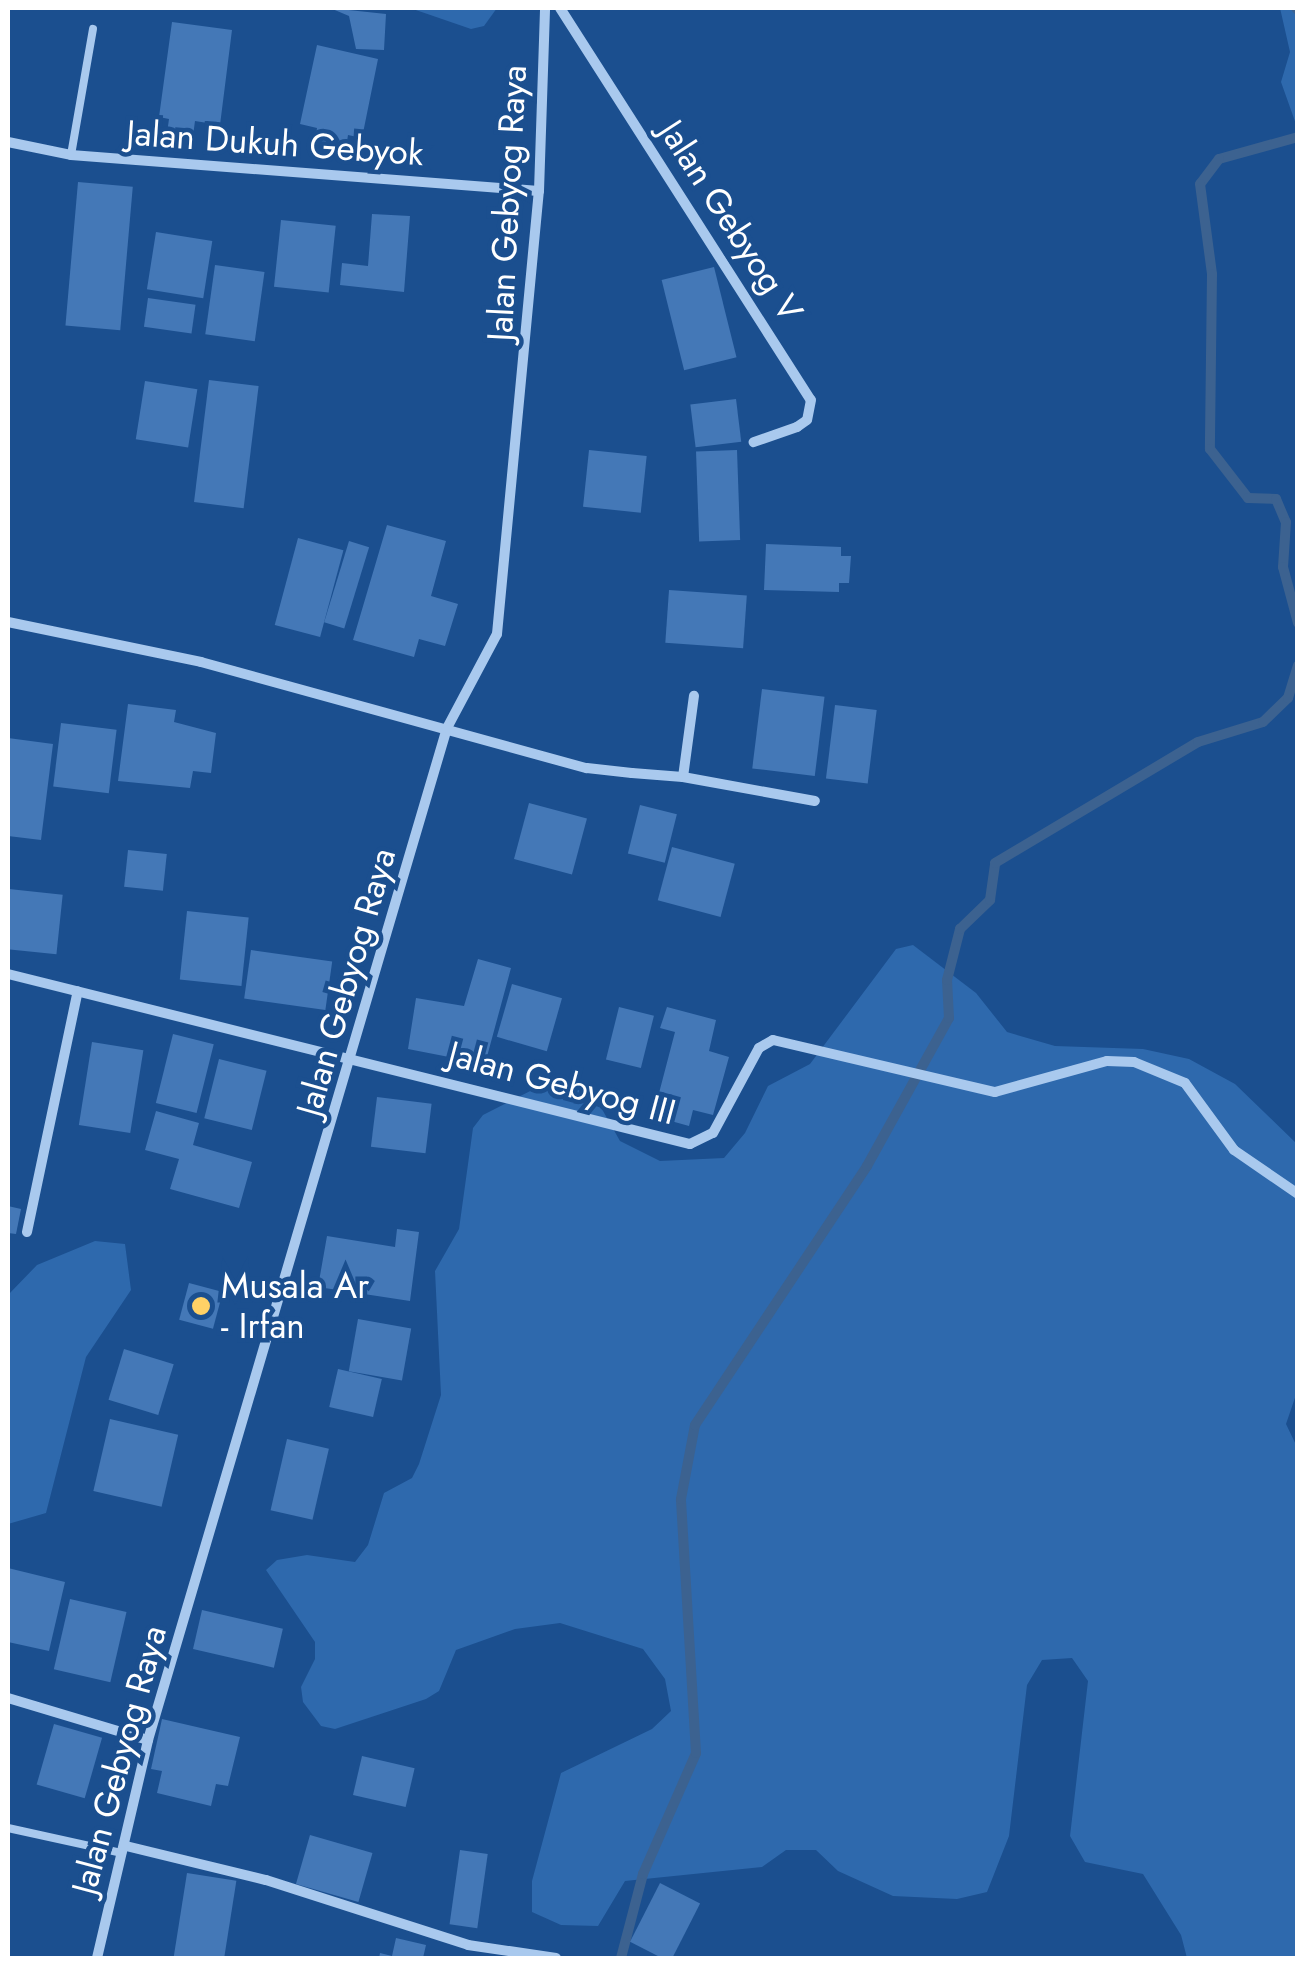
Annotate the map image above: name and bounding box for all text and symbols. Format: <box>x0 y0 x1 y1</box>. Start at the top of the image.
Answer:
street label: Jalan Gebyog Raya <box>479 64 535 342</box>
street label: Jalan Dukuh Gebyok <box>125 112 425 174</box>
street label: Jalan Gebyog V <box>650 113 812 329</box>
street label: Jalan Gebyog Raya <box>288 843 404 1121</box>
street label: Jalan Gebyog III <box>444 1032 680 1134</box>
place label: Musala Ar - Irfan <box>221 1265 369 1347</box>
marker: Musala Ar - Irfan <box>190 1295 212 1317</box>
street label: Jalan Gebyog Raya <box>63 1621 175 1899</box>

